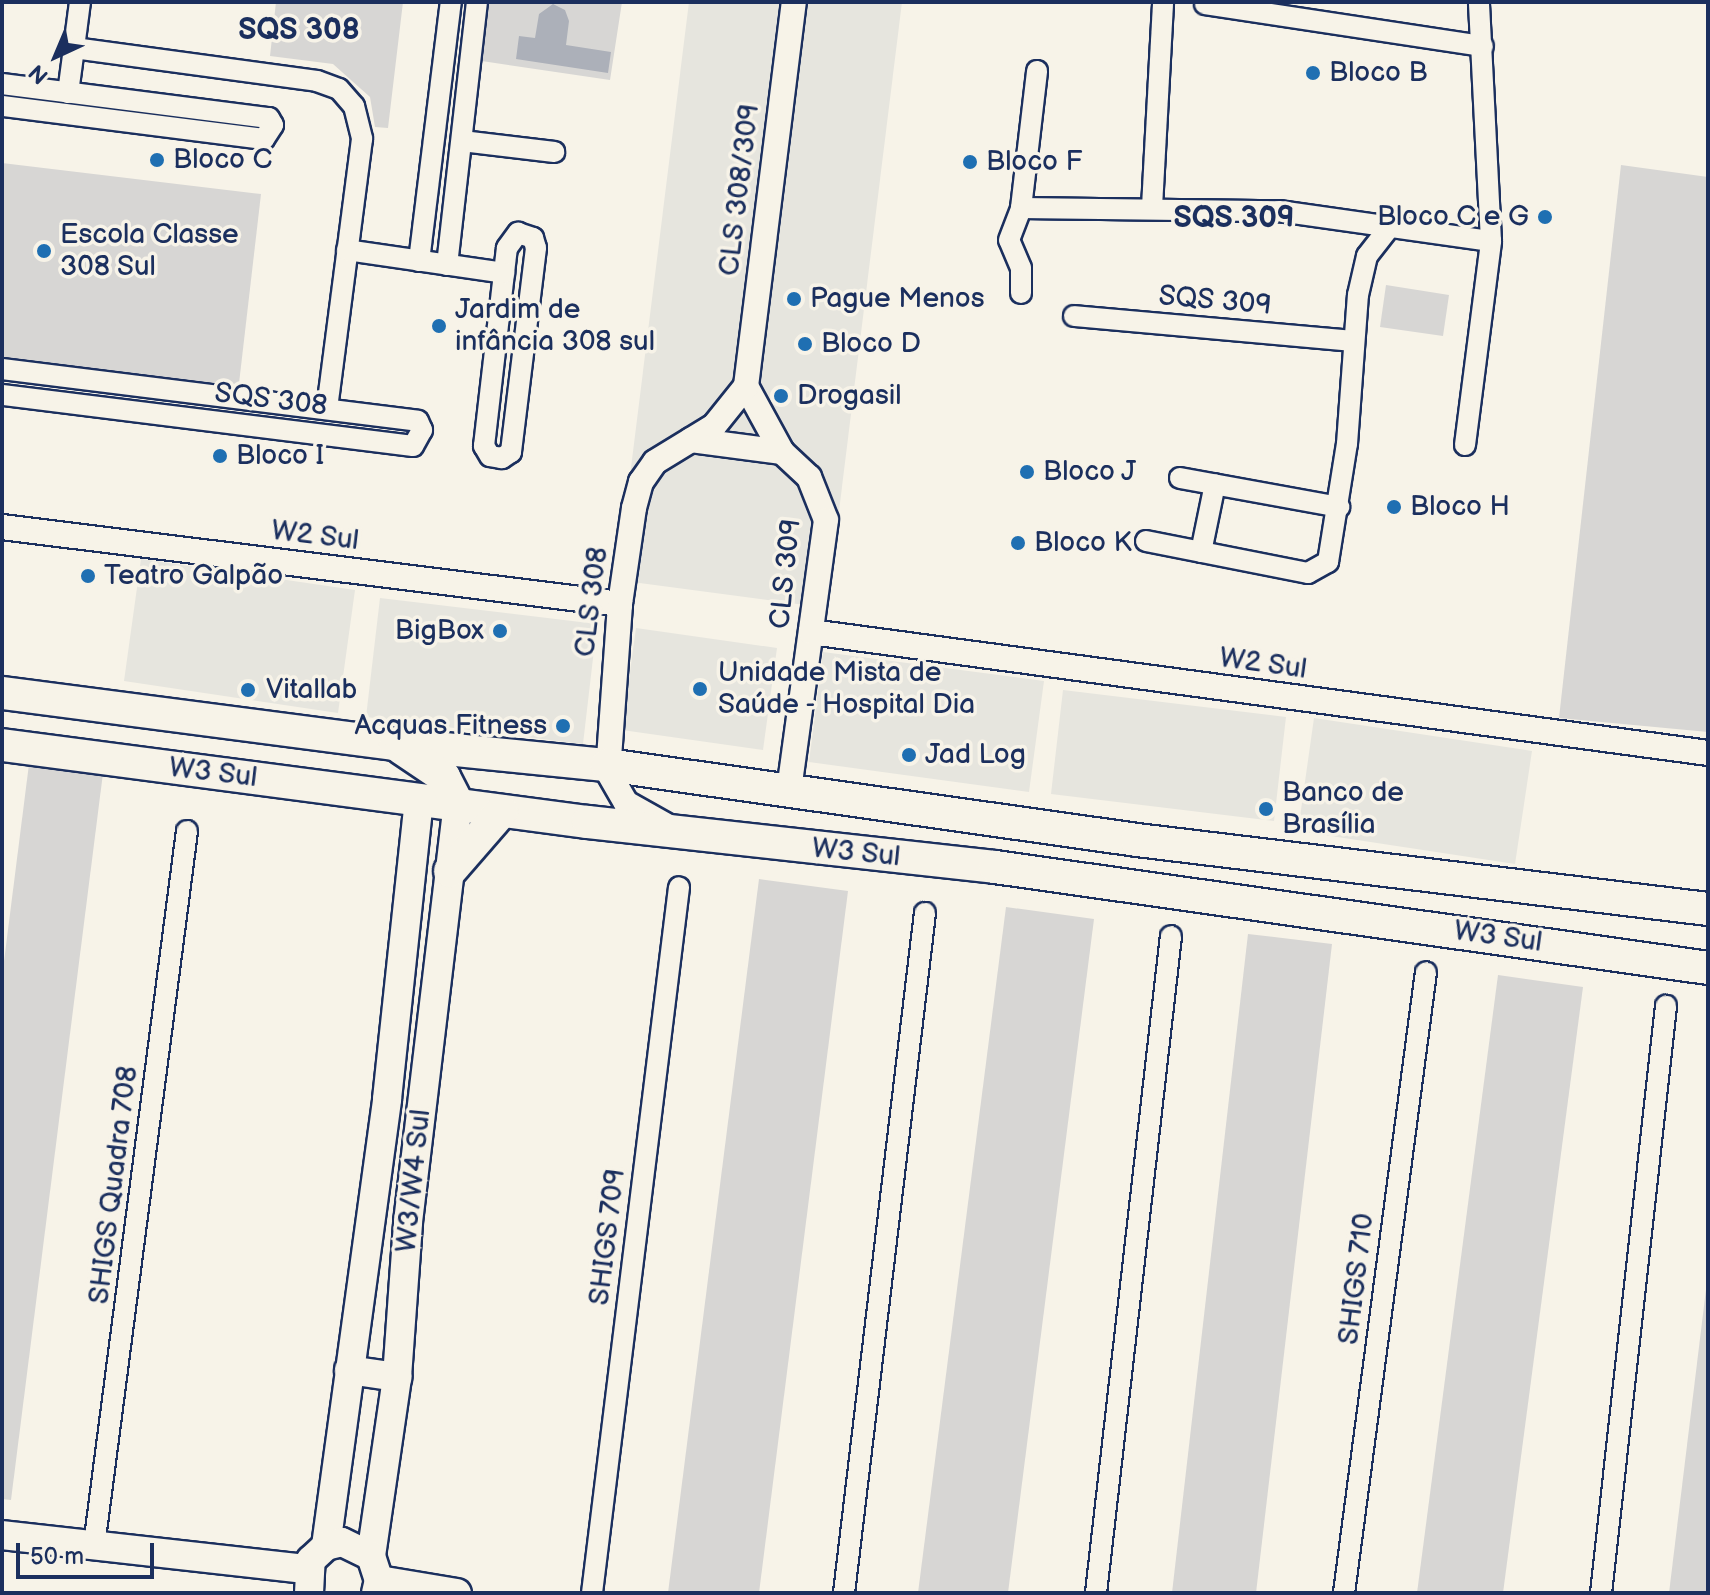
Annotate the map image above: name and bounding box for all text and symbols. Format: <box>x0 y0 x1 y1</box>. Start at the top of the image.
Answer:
district label: SQS 308 <box>238 12 360 48</box>
north arrow <box>16 16 96 96</box>
place label: Bloco B <box>1329 56 1428 90</box>
text: N <box>24 58 54 89</box>
marker: Bloco B <box>1304 64 1322 82</box>
street label: CLS 308/309 <box>713 102 767 278</box>
place label: Bloco C <box>173 143 272 177</box>
place label: Bloco F <box>986 145 1082 179</box>
marker: Bloco C <box>148 151 166 169</box>
marker: Bloco F <box>961 153 979 171</box>
district label: SQS 309 <box>1174 200 1294 236</box>
place label: Bloco C e G <box>1377 200 1529 234</box>
marker: Bloco C e G <box>1536 208 1554 226</box>
place label: Escola Classe 308 Sul <box>60 218 239 284</box>
marker: Escola Classe 308 Sul <box>35 242 53 260</box>
street label: SQS 309 <box>1157 279 1273 323</box>
place label: Pague Menos <box>810 282 985 316</box>
marker: Pague Menos <box>785 290 803 308</box>
place label: Jardim de infância 308 sul <box>455 293 655 359</box>
marker: Jardim de infância 308 sul <box>430 317 448 335</box>
place label: Bloco D <box>821 327 921 361</box>
marker: Bloco D <box>796 335 814 353</box>
street label: SQS 308 <box>213 376 329 424</box>
place label: Drogasil <box>797 379 902 413</box>
marker: Drogasil <box>772 387 790 405</box>
place label: Bloco I <box>236 439 324 473</box>
marker: Bloco I <box>211 447 229 465</box>
place label: Bloco J <box>1043 455 1138 489</box>
marker: Bloco J <box>1018 463 1036 481</box>
place label: Bloco H <box>1410 490 1510 524</box>
marker: Bloco H <box>1385 498 1403 516</box>
street label: W2 Sul <box>269 514 361 558</box>
street label: CLS 309 <box>764 517 808 631</box>
place label: Bloco K <box>1034 526 1132 560</box>
marker: Bloco K <box>1009 534 1027 552</box>
street label: CLS 308 <box>569 545 615 659</box>
place label: Teatro Galpão <box>104 559 283 593</box>
marker: Teatro Galpão <box>79 567 97 585</box>
place label: BigBox <box>395 614 484 648</box>
marker: BigBox <box>491 622 509 640</box>
street label: W2 Sul <box>1217 641 1309 687</box>
place label: Unidade Mista de Saúde - Hospital Dia <box>718 656 977 722</box>
place label: Vitallab <box>266 673 357 707</box>
marker: Unidade Mista de Saúde - Hospital Dia <box>689 678 711 700</box>
marker: Vitallab <box>237 679 259 701</box>
place label: Acquas Fitness <box>354 709 547 743</box>
marker: Acquas Fitness <box>554 717 572 735</box>
place label: Jad Log <box>925 738 1026 772</box>
marker: Jad Log <box>900 746 918 764</box>
street label: W3 Sul <box>167 751 259 795</box>
place label: Banco de Brasília <box>1282 776 1404 842</box>
marker: Banco de Brasília <box>1257 800 1275 818</box>
street label: W3 Sul <box>810 832 902 874</box>
street label: W3 Sul <box>1452 914 1544 960</box>
street label: SHIGS Quadra 708 <box>83 1064 145 1306</box>
street label: W3/W4 Sul <box>390 1107 438 1255</box>
street label: SHIGS 709 <box>583 1166 633 1308</box>
street label: SHIGS 710 <box>1332 1211 1382 1347</box>
scale bar <box>20 1527 158 1577</box>
text: 50 m <box>30 1542 84 1571</box>

